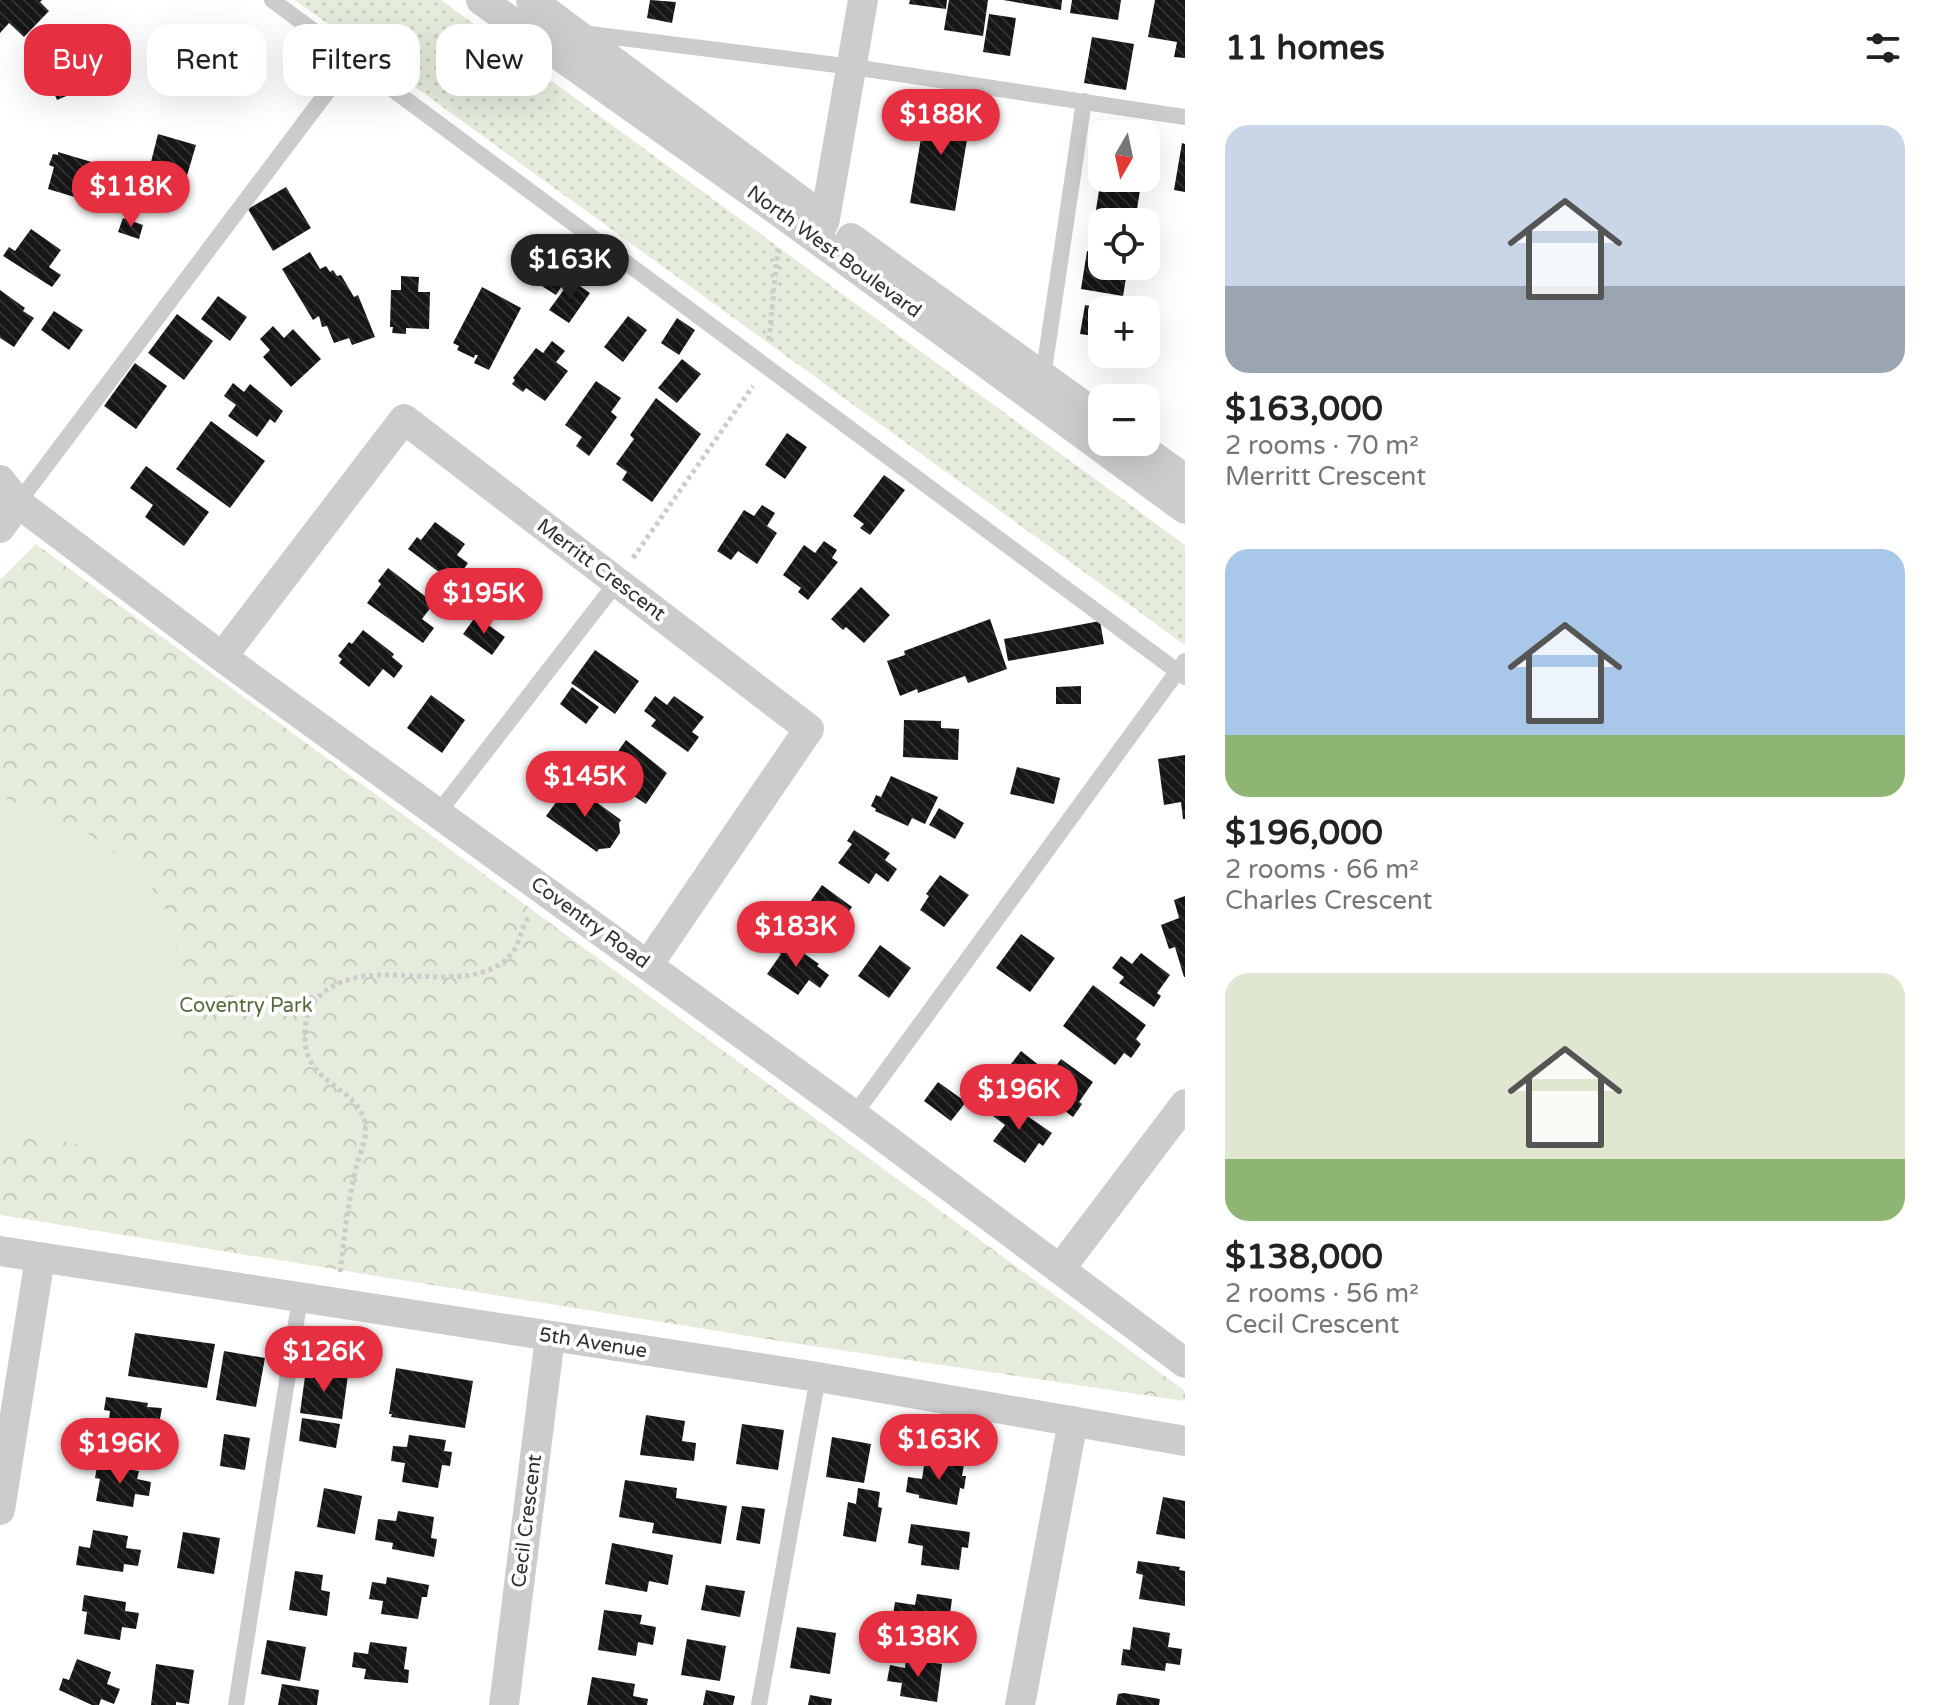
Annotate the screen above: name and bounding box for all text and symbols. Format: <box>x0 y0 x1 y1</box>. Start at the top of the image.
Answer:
chip: Buy <box>24 24 131 96</box>
chip: Rent <box>147 24 267 96</box>
chip: Filters <box>283 24 420 96</box>
chip: New <box>436 24 552 96</box>
icon: filters <box>1861 26 1905 70</box>
text: 11 homes <box>1225 28 1385 69</box>
pin: $188K <box>885 89 997 157</box>
text: $188K <box>900 99 982 130</box>
north arrow <box>1088 120 1160 192</box>
map controls <box>1088 120 1160 456</box>
pin: $118K <box>75 161 187 229</box>
text: $118K <box>90 171 172 202</box>
icon: home <box>1493 177 1637 321</box>
street label: North West Boulevard <box>742 181 926 323</box>
button: locate <box>1088 208 1160 280</box>
pin: $163K <box>514 234 626 302</box>
text: $163K <box>529 244 611 275</box>
button: + <box>1088 296 1160 368</box>
button: − <box>1088 384 1160 456</box>
text: $163,000 <box>1225 389 1383 430</box>
text: 2 rooms · 70 m² <box>1225 430 1419 461</box>
text: Merritt Crescent <box>1225 461 1426 492</box>
street label: Merritt Crescent <box>532 514 670 626</box>
pin: $195K <box>428 568 540 636</box>
text: $195K <box>443 578 525 609</box>
icon: home <box>1493 601 1637 745</box>
pin: $145K <box>529 751 641 819</box>
text: $145K <box>544 761 626 792</box>
text: $196,000 <box>1225 813 1383 854</box>
text: 2 rooms · 66 m² <box>1225 854 1419 885</box>
street label: Coventry Road <box>526 872 654 974</box>
text: Charles Crescent <box>1225 885 1432 916</box>
pin: $183K <box>740 901 852 969</box>
text: $183K <box>755 911 837 942</box>
park label: Coventry Park <box>179 994 313 1018</box>
icon: home <box>1493 1025 1637 1169</box>
pin: $196K <box>963 1064 1075 1132</box>
text: $196K <box>978 1074 1060 1105</box>
text: $138,000 <box>1225 1237 1383 1278</box>
text: 2 rooms · 56 m² <box>1225 1278 1419 1309</box>
text: Cecil Crescent <box>1225 1309 1400 1340</box>
street label: 5th Avenue <box>537 1323 649 1363</box>
pin: $126K <box>268 1326 380 1394</box>
text: $126K <box>283 1336 365 1367</box>
pin: $163K <box>883 1414 995 1482</box>
pin: $196K <box>64 1418 176 1486</box>
text: $163K <box>898 1424 980 1455</box>
text: $196K <box>79 1428 161 1459</box>
street label: Cecil Crescent <box>507 1453 547 1589</box>
pin: $138K <box>862 1611 974 1679</box>
text: $138K <box>877 1621 959 1652</box>

